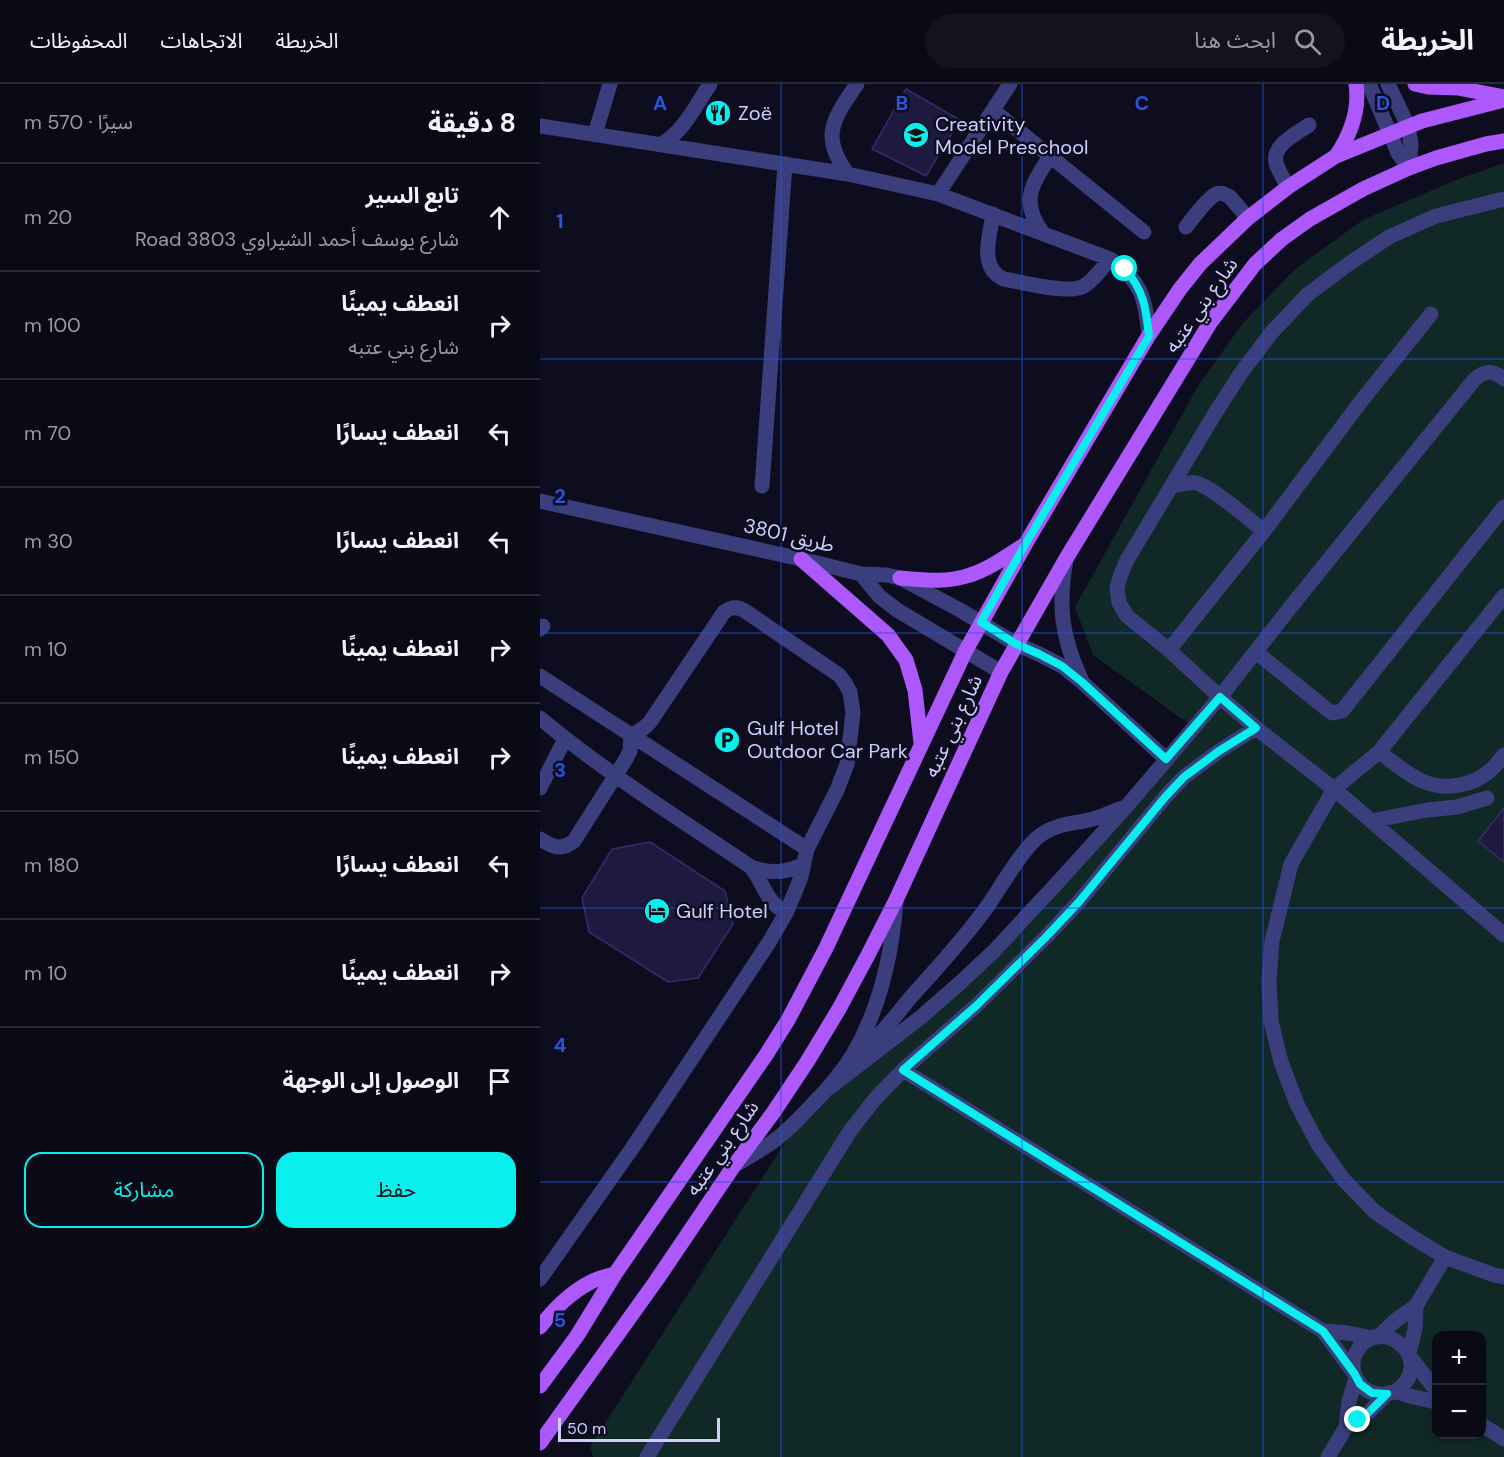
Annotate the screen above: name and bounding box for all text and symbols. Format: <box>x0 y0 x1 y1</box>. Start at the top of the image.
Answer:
search box <box>925 14 1345 68</box>
text: الخريطة <box>1381 22 1474 59</box>
icon: search <box>1291 25 1324 58</box>
text: ابحث هنا <box>1194 26 1276 55</box>
text: المحفوظات <box>30 27 127 55</box>
text: الاتجاهات <box>160 27 242 55</box>
text: الخريطة <box>275 27 338 55</box>
text: A <box>653 90 667 116</box>
text: B <box>896 90 908 116</box>
text: C <box>1135 90 1149 116</box>
text: D <box>1376 90 1390 116</box>
restaurant icon: Zoë <box>703 98 733 128</box>
place label: Zoë <box>738 100 772 126</box>
text: 8 دقيقة <box>428 106 516 140</box>
text: سيرًا · 570 m <box>24 109 133 135</box>
place label: Creativity Model Preschool <box>935 111 1089 160</box>
school or university icon: Creativity Model Preschool <box>901 120 931 150</box>
text: تابع السير <box>366 181 459 210</box>
icon: ahead <box>483 201 516 234</box>
text: 20 m <box>24 204 72 230</box>
text: 1 <box>556 208 564 234</box>
text: شارع يوسف أحمد الشيراوي Road 3803 <box>135 226 459 252</box>
street label: شارع بني عتبه <box>1159 252 1246 359</box>
route start <box>1111 255 1137 281</box>
text: انعطف يمينًا <box>341 289 459 318</box>
icon: right <box>483 309 516 342</box>
text: 100 m <box>24 312 81 338</box>
text: شارع بني عتبه <box>348 334 459 360</box>
icon: left <box>483 417 516 450</box>
text: انعطف يسارًا <box>336 418 459 447</box>
text: 70 m <box>24 420 71 446</box>
text: 2 <box>554 483 566 509</box>
street label: طريق 3801 <box>741 512 837 558</box>
icon: left <box>483 525 516 558</box>
text: انعطف يسارًا <box>336 526 459 555</box>
text: 30 m <box>24 528 73 554</box>
icon: right <box>483 633 516 666</box>
text: انعطف يمينًا <box>341 634 459 663</box>
text: 10 m <box>24 636 67 662</box>
street label: شارع بني عتبه <box>918 670 991 783</box>
place label: Gulf Hotel Outdoor Car Park <box>747 715 908 764</box>
parking icon: Gulf Hotel Outdoor Car Park <box>712 725 742 755</box>
icon: right <box>483 741 516 774</box>
text: انعطف يمينًا <box>341 742 459 771</box>
text: 150 m <box>24 744 79 770</box>
text: 3 <box>554 757 566 783</box>
icon: left <box>483 849 516 882</box>
text: انعطف يسارًا <box>336 850 459 879</box>
text: 180 m <box>24 852 79 878</box>
hotel icon: Gulf Hotel <box>642 896 672 926</box>
place label: Gulf Hotel <box>676 898 768 924</box>
icon: right <box>483 957 516 990</box>
text: انعطف يمينًا <box>341 958 459 987</box>
text: 10 m <box>24 960 67 986</box>
text: 4 <box>554 1032 567 1058</box>
icon: arrive <box>483 1065 516 1098</box>
text: الوصول إلى الوجهة <box>283 1066 459 1095</box>
street label: شارع بني عتبه <box>680 1095 767 1202</box>
button: مشاركة <box>24 1152 264 1228</box>
button: حفظ <box>276 1152 516 1228</box>
text: 5 <box>554 1307 566 1333</box>
map controls <box>1432 1331 1486 1439</box>
button: + <box>1432 1331 1486 1385</box>
button: − <box>1432 1385 1486 1439</box>
route end <box>1344 1406 1370 1432</box>
scale bar <box>558 1415 720 1442</box>
text: 50 m <box>567 1418 606 1439</box>

